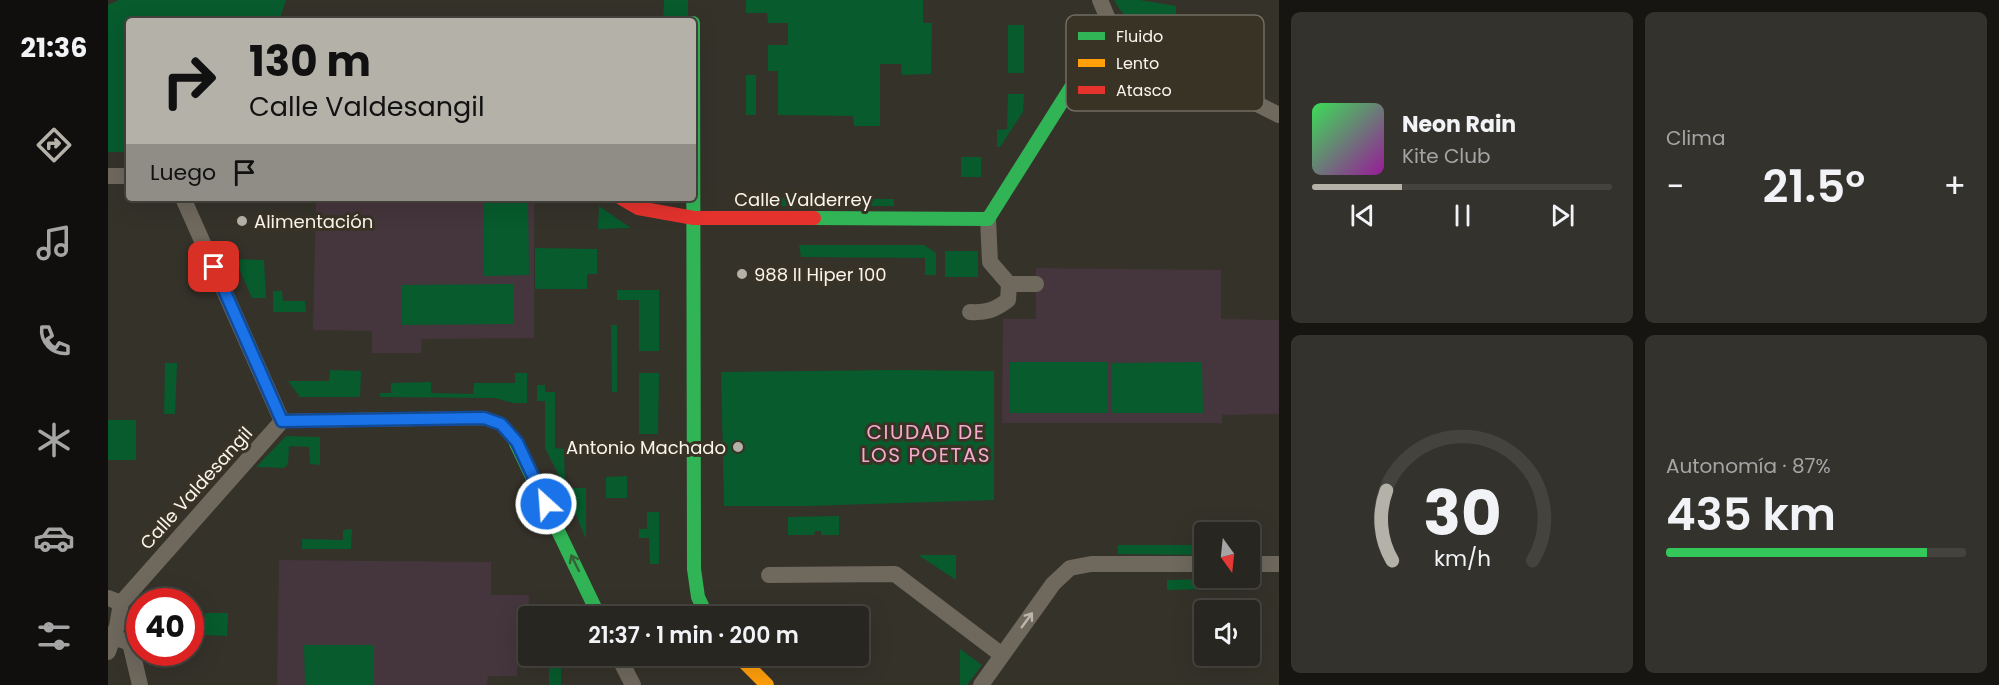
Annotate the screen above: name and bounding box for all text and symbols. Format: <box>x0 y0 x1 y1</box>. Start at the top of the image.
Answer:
legend <box>1066 15 1264 111</box>
text: Fluido <box>1116 25 1163 48</box>
text: 21:36 <box>21 29 87 66</box>
text: 130 m <box>249 32 371 91</box>
icon: right <box>150 42 228 120</box>
text: Lento <box>1116 52 1159 75</box>
text: Atasco <box>1116 79 1172 102</box>
text: Calle Valdesangil <box>249 88 485 125</box>
text: Neon Rain <box>1402 109 1516 140</box>
icon: directions <box>33 124 75 166</box>
text: Clima <box>1666 124 1725 152</box>
text: Kite Club <box>1402 142 1491 170</box>
text: 21.5° <box>1762 155 1865 218</box>
icon: arrive <box>228 156 261 189</box>
text: Luego <box>150 157 216 188</box>
text: − <box>1666 163 1684 210</box>
text: + <box>1943 163 1966 210</box>
street label: Calle Valderrey <box>734 187 872 212</box>
icon: previous <box>1346 199 1379 232</box>
icon: pause <box>1446 199 1479 232</box>
icon: next <box>1546 199 1579 232</box>
place label: Alimentación <box>254 209 373 234</box>
marker: Alimentación <box>235 214 249 228</box>
icon: music <box>33 222 75 264</box>
pin <box>188 241 239 292</box>
icon: arrive <box>197 250 230 283</box>
place label: 988 II Hiper 100 <box>754 262 887 287</box>
marker: 988 II Hiper 100 <box>735 267 749 281</box>
icon: phone <box>33 320 75 362</box>
district label: CIUDAD DE LOS POETAS <box>861 418 991 469</box>
icon: climate <box>33 419 75 461</box>
street label: Calle Valdesangil <box>134 421 258 555</box>
place label: Antonio Machado <box>566 435 726 460</box>
marker: Antonio Machado <box>731 440 745 454</box>
text: Autonomía · 87% <box>1666 452 1831 480</box>
text: 30 <box>1423 469 1501 557</box>
position arrow <box>514 472 578 536</box>
text: 435 km <box>1666 483 1836 546</box>
icon: car <box>33 517 75 559</box>
north arrow <box>1194 522 1260 588</box>
map controls <box>1194 522 1260 666</box>
text: km/h <box>1433 543 1491 574</box>
one-way arrow <box>569 555 580 573</box>
speed limit sign: 40 <box>126 588 204 666</box>
button: sound <box>1194 600 1260 666</box>
one-way arrow <box>1021 612 1033 628</box>
icon: filters <box>33 615 75 657</box>
text: 21:37 · 1 min · 200 m <box>588 620 799 651</box>

